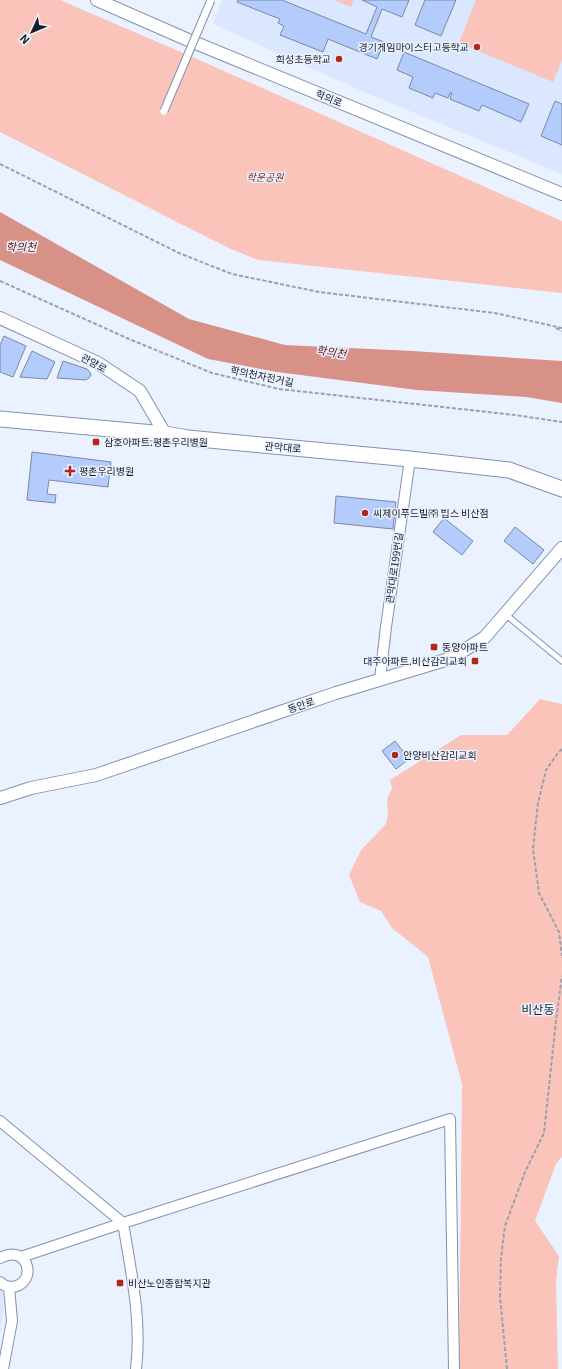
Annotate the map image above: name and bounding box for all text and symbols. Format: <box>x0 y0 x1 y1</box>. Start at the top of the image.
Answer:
north arrow <box>12 12 52 52</box>
text: N <box>15 31 33 48</box>
place label: 경기게임마이스터고등학교 <box>359 39 469 54</box>
marker: 경기게임마이스터고등학교 <box>472 42 482 52</box>
place label: 희성초등학교 <box>276 51 331 66</box>
marker: 희성초등학교 <box>334 54 344 64</box>
street label: 학의로 <box>314 85 345 110</box>
park label: 학운공원 <box>247 169 284 184</box>
water label: 학의천 <box>6 238 38 254</box>
water label: 학의천 <box>315 341 349 361</box>
street label: 관양로 <box>79 349 110 376</box>
street label: 학의천자전거길 <box>229 361 295 390</box>
place label: 삼호아파트.평촌우리병원 <box>104 434 208 449</box>
marker: 삼호아파트.평촌우리병원 <box>91 437 101 447</box>
street label: 관악대로 <box>264 437 302 456</box>
place label: 평촌우리병원 <box>79 463 134 478</box>
marker: 평촌우리병원 <box>64 465 76 477</box>
place label: 씨제이푸드빌㈜ 빕스 비산점 <box>373 505 489 520</box>
marker: 씨제이푸드빌㈜ 빕스 비산점 <box>360 508 370 518</box>
street label: 관악대로199번길 <box>381 531 406 605</box>
place label: 동양아파트 <box>442 639 488 654</box>
marker: 동양아파트 <box>429 642 439 652</box>
place label: 대주아파트.비산감리교회 <box>363 653 467 668</box>
marker: 대주아파트.비산감리교회 <box>470 656 480 666</box>
street label: 동안로 <box>285 693 316 716</box>
place label: 안양비산감리교회 <box>403 747 477 762</box>
marker: 안양비산감리교회 <box>390 750 400 760</box>
district label: 비산동 <box>521 1000 555 1017</box>
place label: 비산노인종합복지관 <box>128 1275 212 1290</box>
marker: 비산노인종합복지관 <box>115 1278 125 1288</box>

